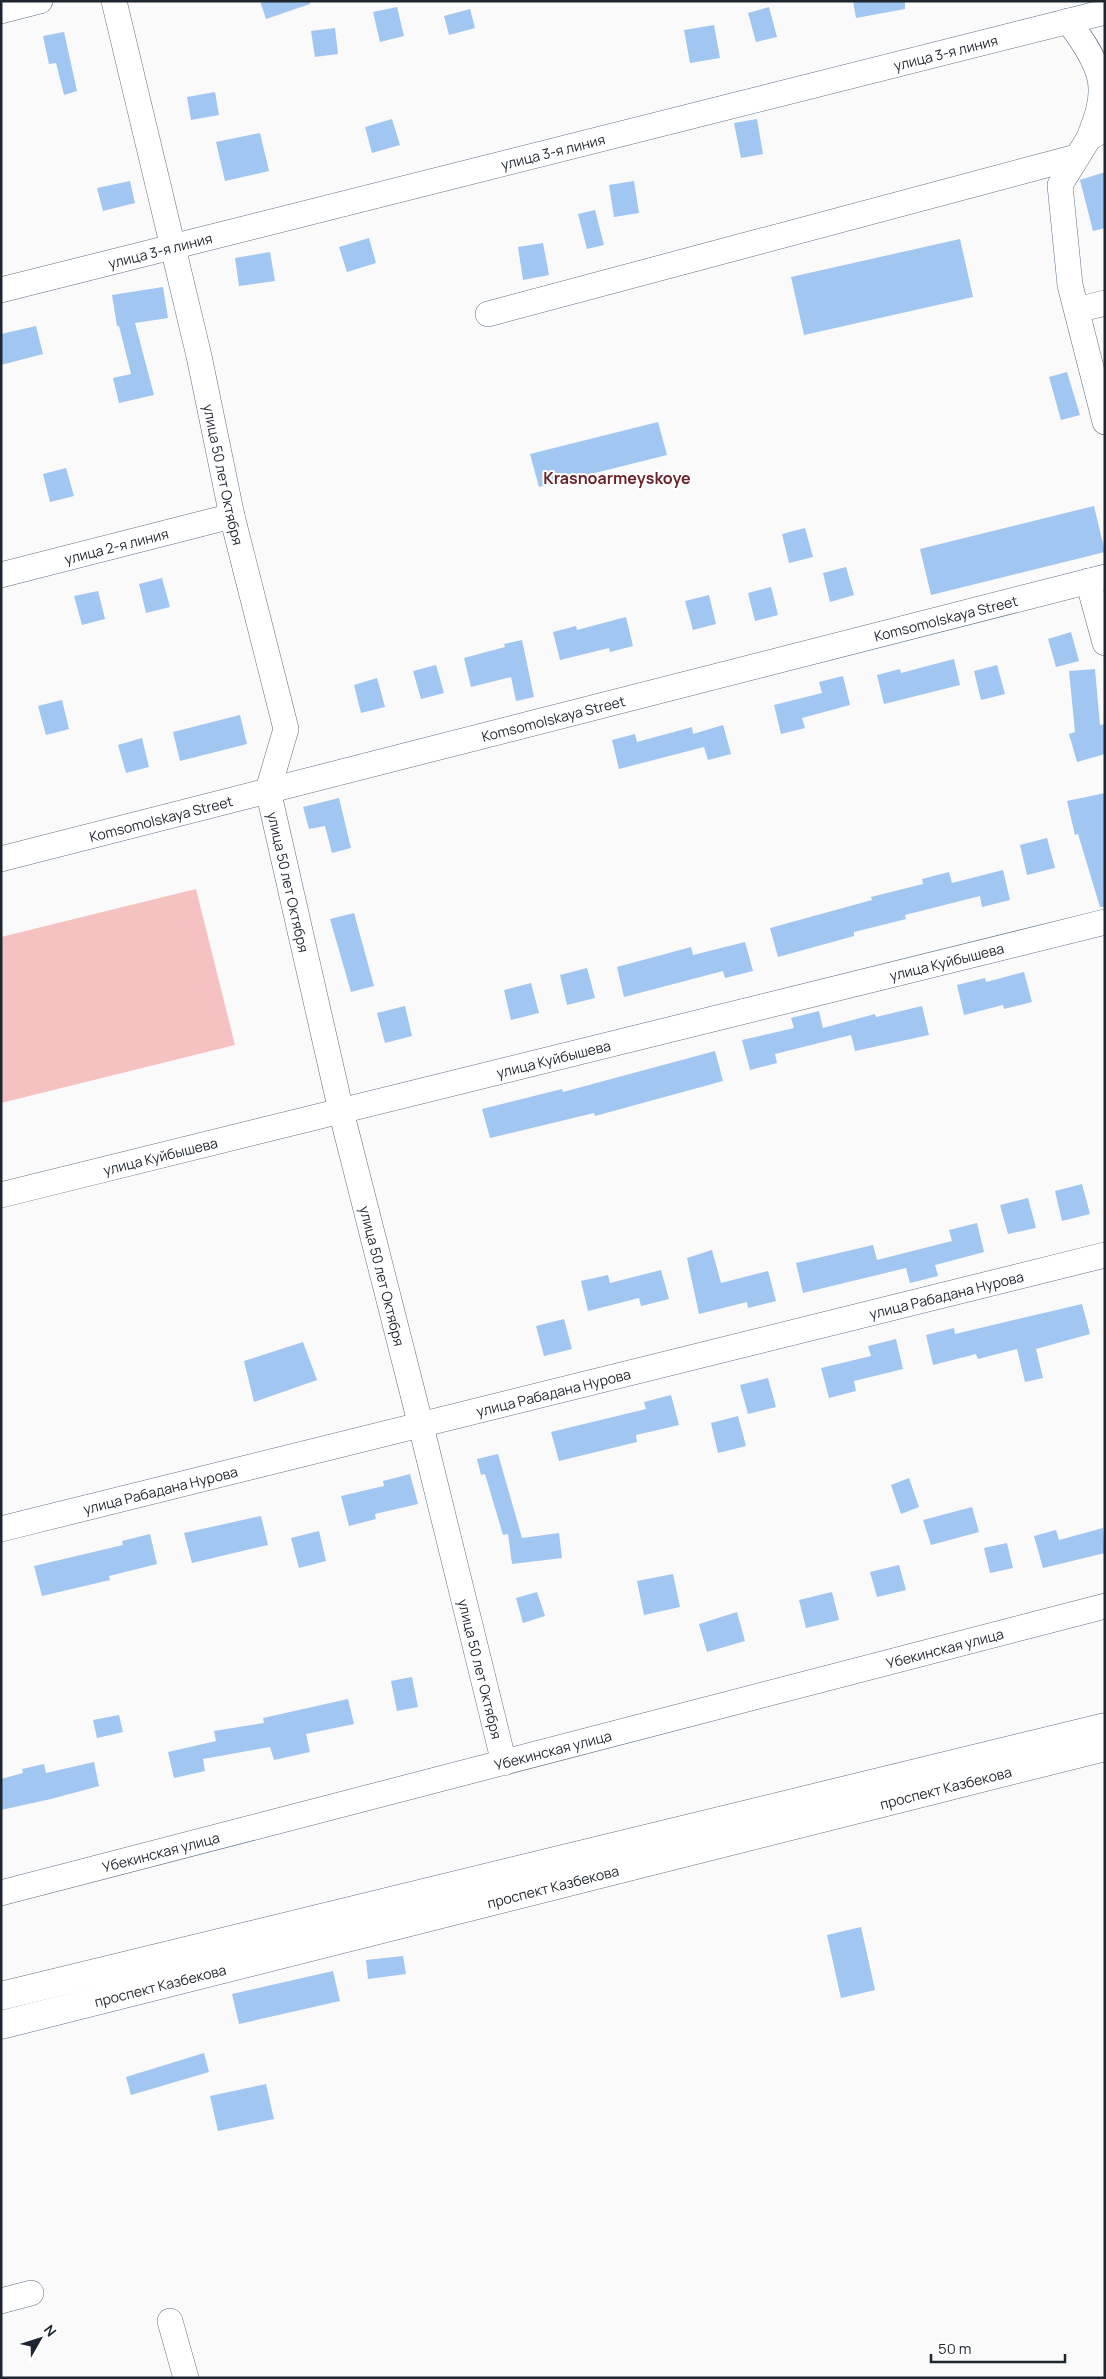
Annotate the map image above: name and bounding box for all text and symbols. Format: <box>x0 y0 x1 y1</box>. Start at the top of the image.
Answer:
street label: улица 3-я линия <box>891 30 1000 74</box>
street label: улица 3-я линия <box>499 129 607 173</box>
street label: улица 3-я линия <box>106 228 214 272</box>
street label: улица 50 лет Октября <box>200 402 248 547</box>
district label: Krasnoarmeyskoye <box>543 467 691 489</box>
street label: улица 2-я линия <box>62 523 170 568</box>
street label: Komsomolskaya Street <box>872 590 1020 645</box>
street label: Komsomolskaya Street <box>479 690 627 745</box>
street label: Komsomolskaya Street <box>87 791 235 846</box>
street label: улица 50 лет Октября <box>264 810 314 954</box>
street label: улица Куйбышева <box>887 938 1006 984</box>
street label: улица Куйбышева <box>494 1035 612 1082</box>
street label: улица Куйбышева <box>101 1132 219 1179</box>
street label: улица 50 лет Октября <box>356 1204 410 1348</box>
street label: улица Рабадана Нурова <box>867 1266 1026 1323</box>
street label: улица Рабадана Нурова <box>474 1364 632 1420</box>
street label: улица Рабадана Нурова <box>81 1461 239 1518</box>
street label: улица 50 лет Октября <box>454 1597 507 1741</box>
street label: Убекинская улица <box>884 1623 1005 1672</box>
street label: Убекинская улица <box>492 1725 613 1774</box>
street label: проспект Казбекова <box>878 1761 1013 1813</box>
street label: Убекинская улица <box>100 1827 222 1876</box>
street label: проспект Казбекова <box>485 1860 621 1912</box>
street label: проспект Казбекова <box>92 1959 228 2011</box>
north arrow <box>15 2314 65 2364</box>
text: N <box>40 2321 61 2340</box>
scale bar <box>931 2332 1065 2364</box>
text: 50 m <box>938 2338 972 2359</box>

